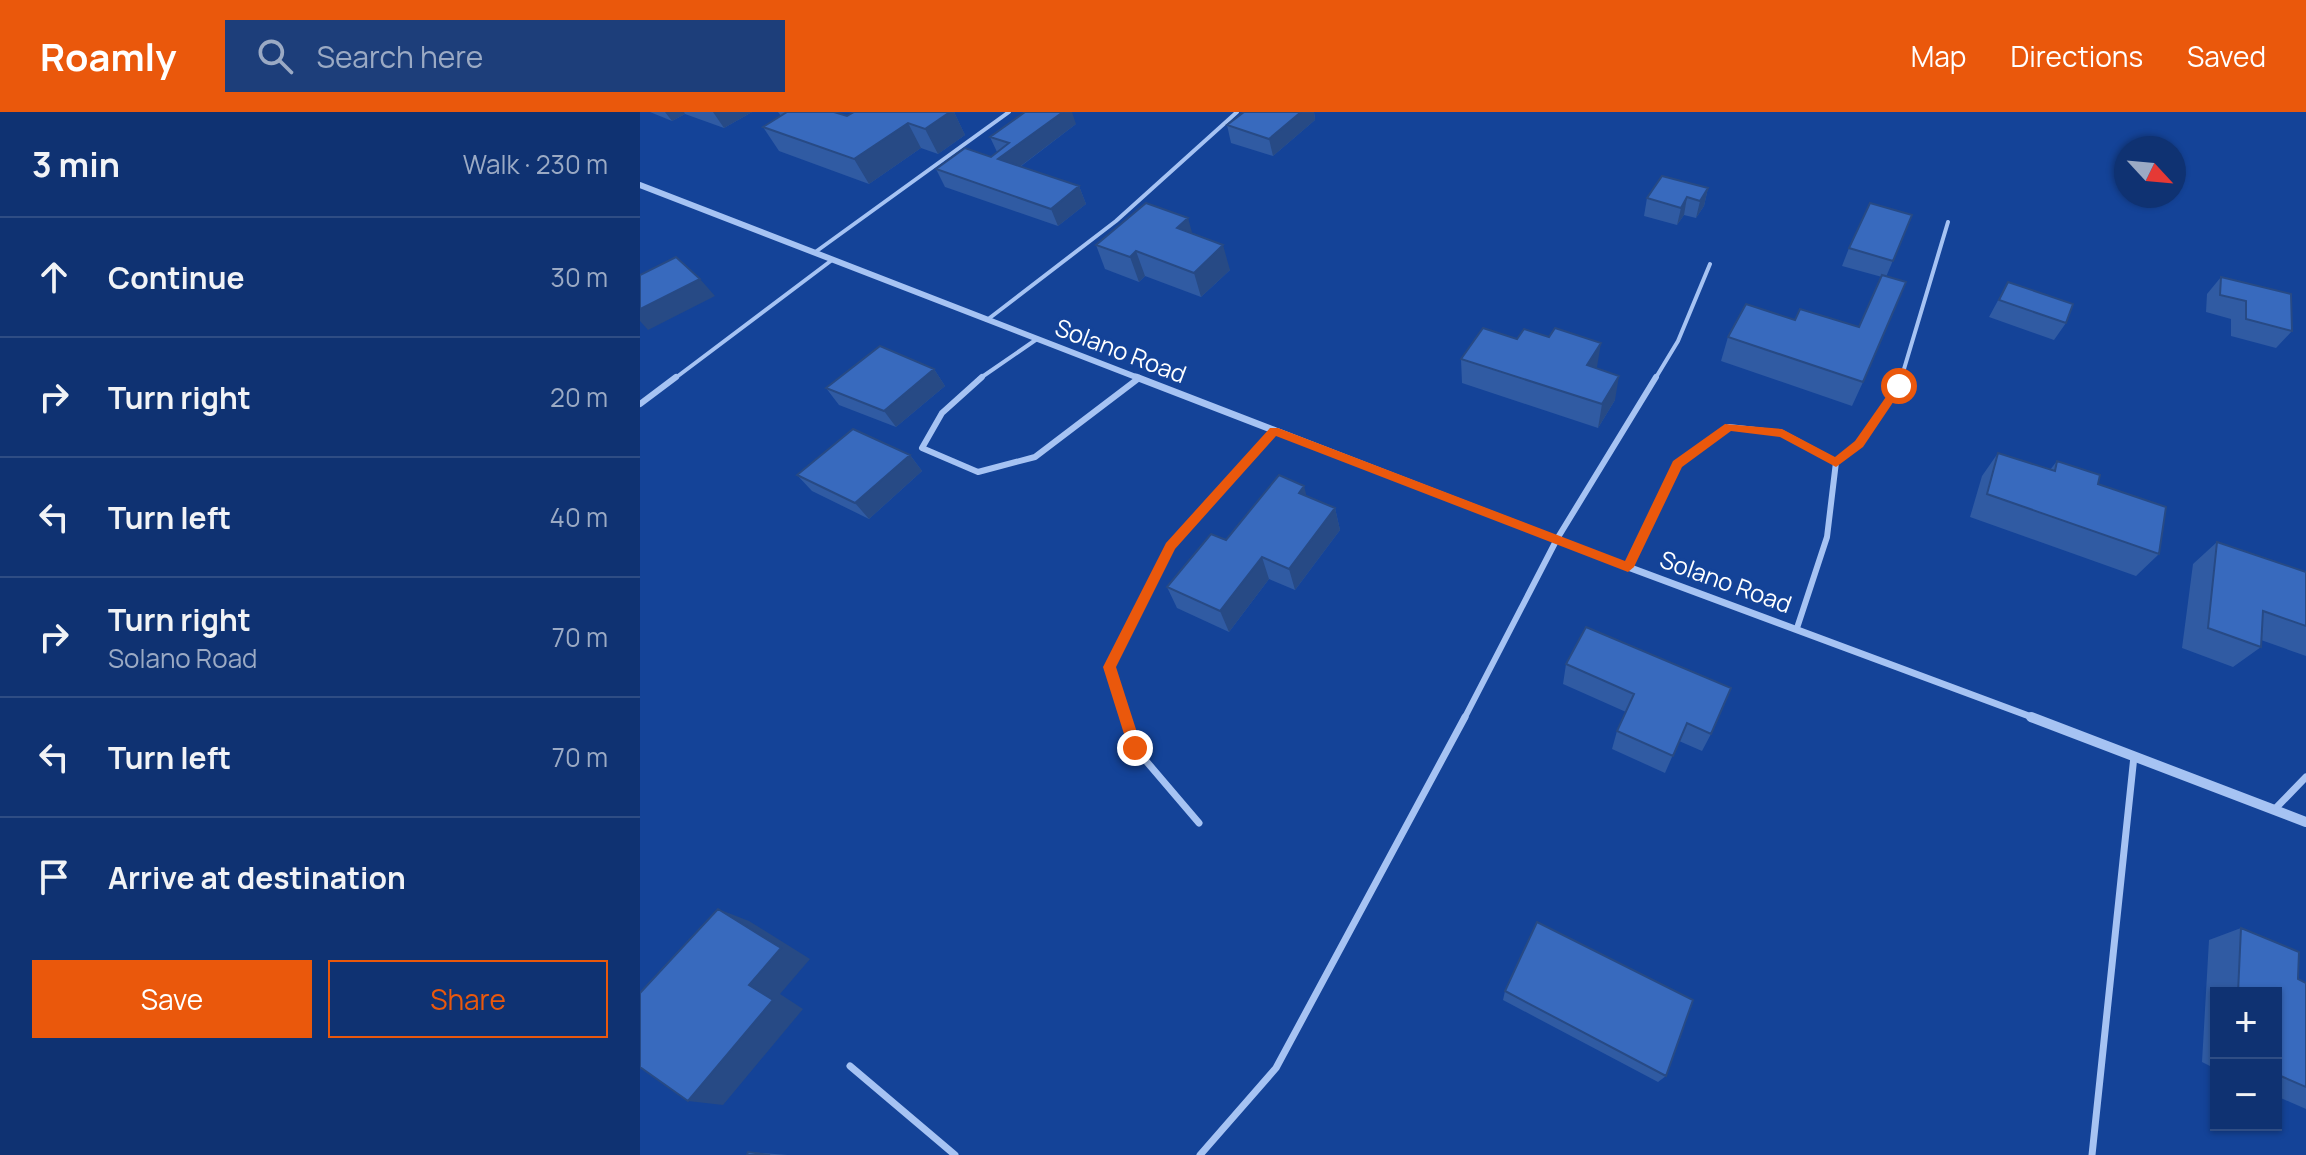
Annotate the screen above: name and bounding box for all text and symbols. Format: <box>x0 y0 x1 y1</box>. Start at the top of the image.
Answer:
search box <box>225 20 785 92</box>
text: Roamly <box>40 30 177 82</box>
icon: search <box>253 34 297 78</box>
text: Search here <box>317 36 483 77</box>
text: Map <box>1911 37 1966 75</box>
text: Directions <box>2010 37 2143 75</box>
text: Saved <box>2187 37 2266 75</box>
north arrow <box>2114 136 2186 208</box>
text: 3 min <box>32 141 120 187</box>
text: Walk · 230 m <box>463 146 608 182</box>
icon: ahead <box>32 255 76 299</box>
text: Continue <box>108 257 244 298</box>
text: 30 m <box>551 259 608 295</box>
street label: Solano Road <box>1051 310 1191 390</box>
route start <box>1881 368 1917 404</box>
icon: right <box>32 375 76 419</box>
text: Turn right <box>108 377 251 418</box>
text: 20 m <box>550 379 608 415</box>
icon: left <box>32 495 76 539</box>
text: Turn left <box>108 497 231 538</box>
text: 40 m <box>550 499 608 535</box>
street label: Solano Road <box>1656 542 1796 620</box>
text: Turn right <box>108 599 251 640</box>
icon: right <box>32 615 76 659</box>
text: 70 m <box>552 619 608 655</box>
text: Solano Road <box>108 640 257 676</box>
route end <box>1117 730 1153 766</box>
icon: left <box>32 735 76 779</box>
text: Turn left <box>108 737 231 778</box>
text: 70 m <box>552 739 608 775</box>
icon: arrive <box>32 855 76 899</box>
text: Arrive at destination <box>108 857 406 898</box>
button: Save <box>32 960 312 1038</box>
button: Share <box>328 960 608 1038</box>
map controls <box>2210 987 2282 1131</box>
button: + <box>2210 987 2282 1059</box>
button: − <box>2210 1059 2282 1131</box>

